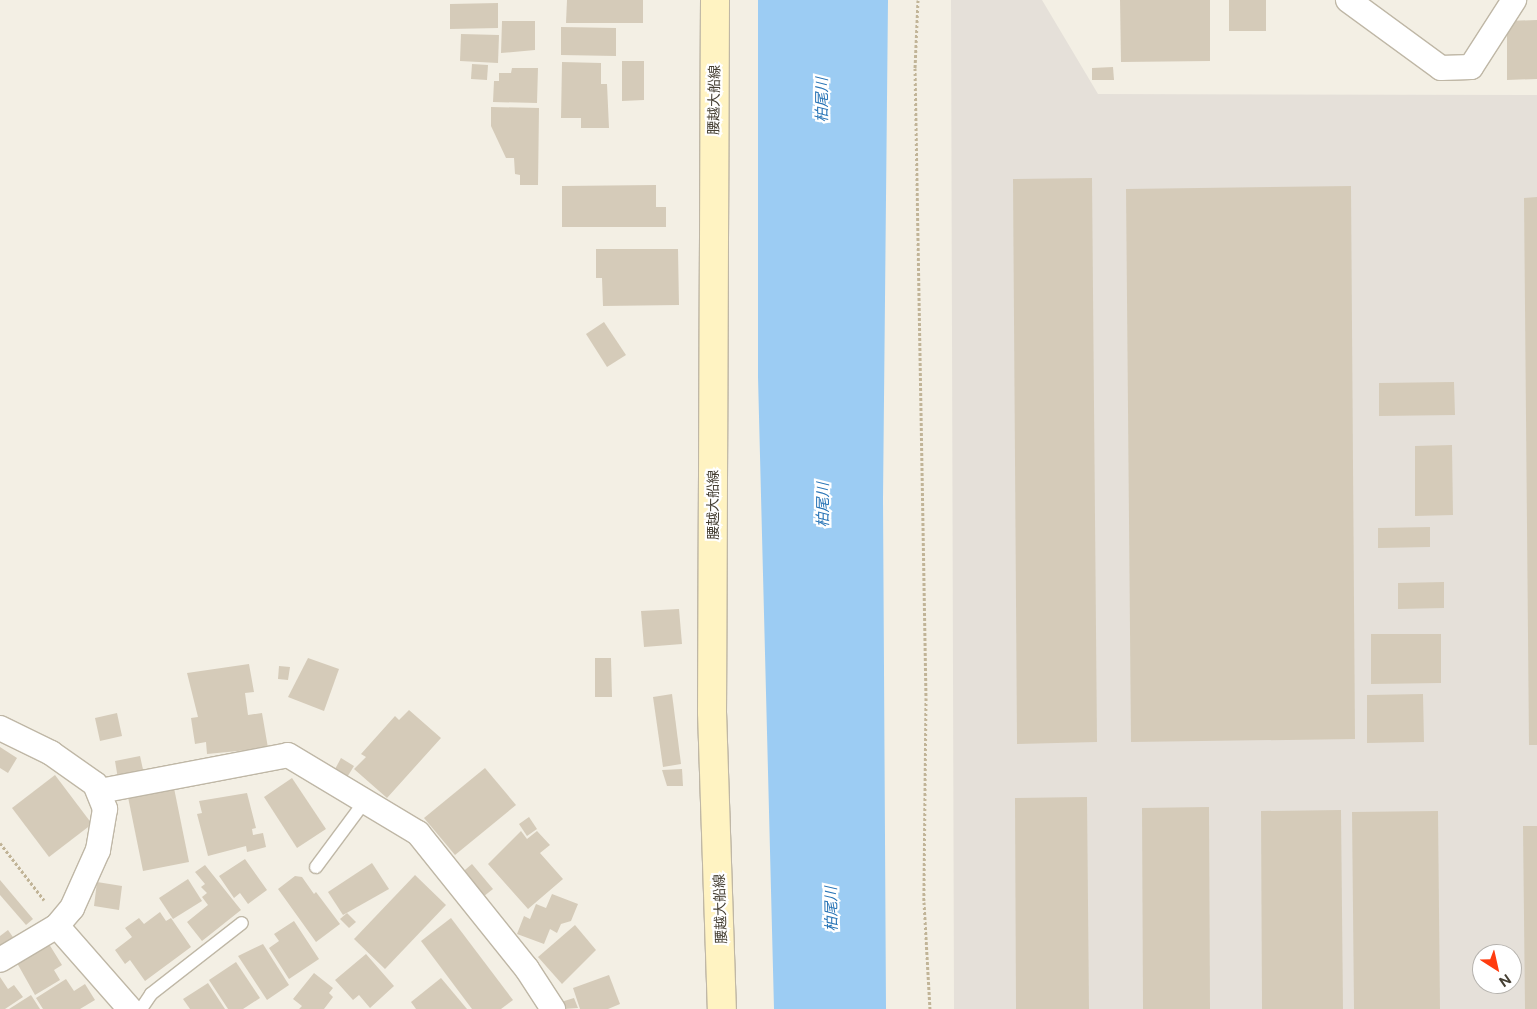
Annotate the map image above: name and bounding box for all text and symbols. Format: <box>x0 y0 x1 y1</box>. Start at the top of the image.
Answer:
street label: 腰越大船線 <box>705 65 723 135</box>
water label: 柏尾川 <box>813 78 831 122</box>
street label: 腰越大船線 <box>705 470 721 540</box>
water label: 柏尾川 <box>814 483 832 527</box>
street label: 腰越大船線 <box>710 874 730 944</box>
water label: 柏尾川 <box>822 886 840 932</box>
north arrow <box>1472 944 1522 994</box>
text: N <box>1496 971 1514 990</box>

